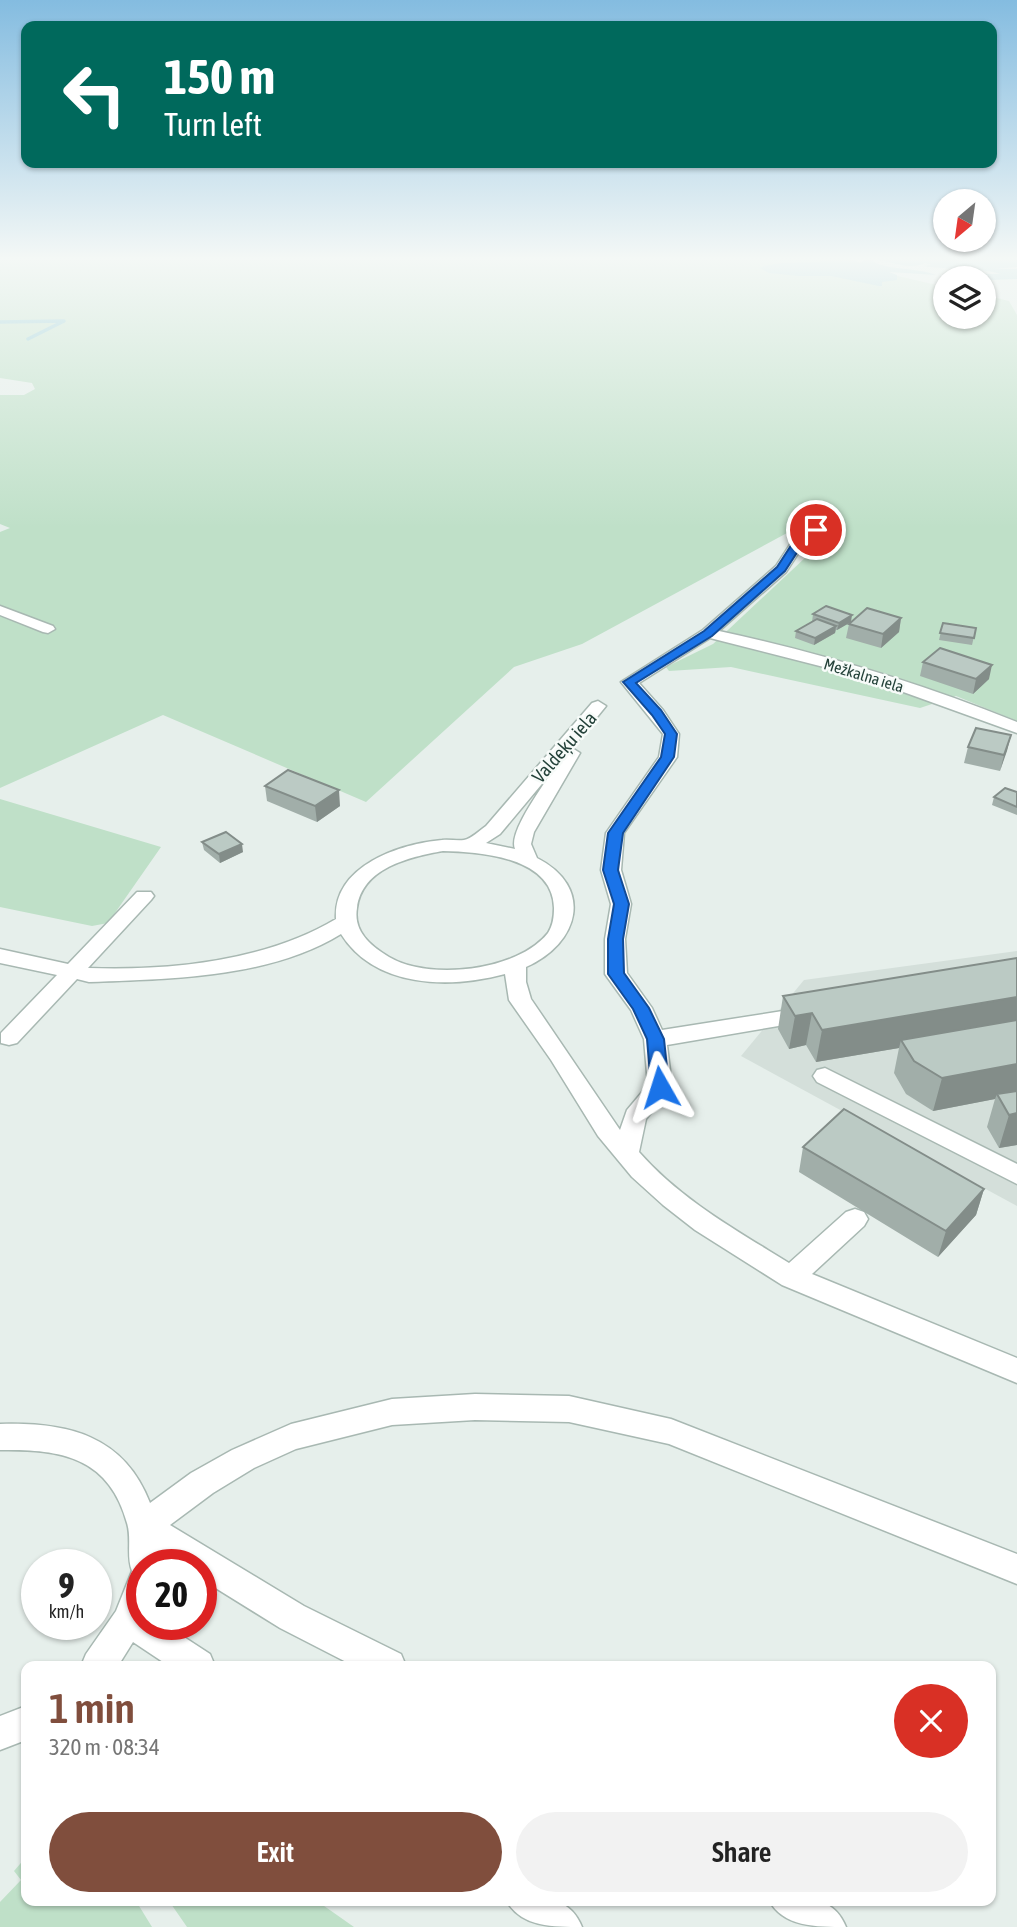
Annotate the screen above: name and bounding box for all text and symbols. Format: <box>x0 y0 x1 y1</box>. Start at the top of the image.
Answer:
text: 150 m <box>164 48 275 104</box>
icon: left <box>49 49 140 140</box>
text: Turn left <box>164 106 262 143</box>
north arrow <box>933 189 996 252</box>
map controls <box>933 189 996 329</box>
button: layers <box>933 266 996 329</box>
pin <box>786 500 846 560</box>
icon: arrive <box>797 511 835 549</box>
street label: Mežkalna iela <box>822 654 906 696</box>
street label: Valdeķu iela <box>527 707 601 787</box>
position arrow <box>623 1050 697 1124</box>
speed limit sign: 20 <box>126 1549 217 1640</box>
text: 9 <box>58 1565 75 1605</box>
text: km/h <box>49 1601 84 1622</box>
text: 1 min <box>49 1684 135 1732</box>
button: close <box>894 1684 968 1758</box>
text: 320 m · 08:34 <box>49 1734 160 1760</box>
button: Exit <box>49 1812 502 1892</box>
button: Share <box>516 1812 968 1892</box>

